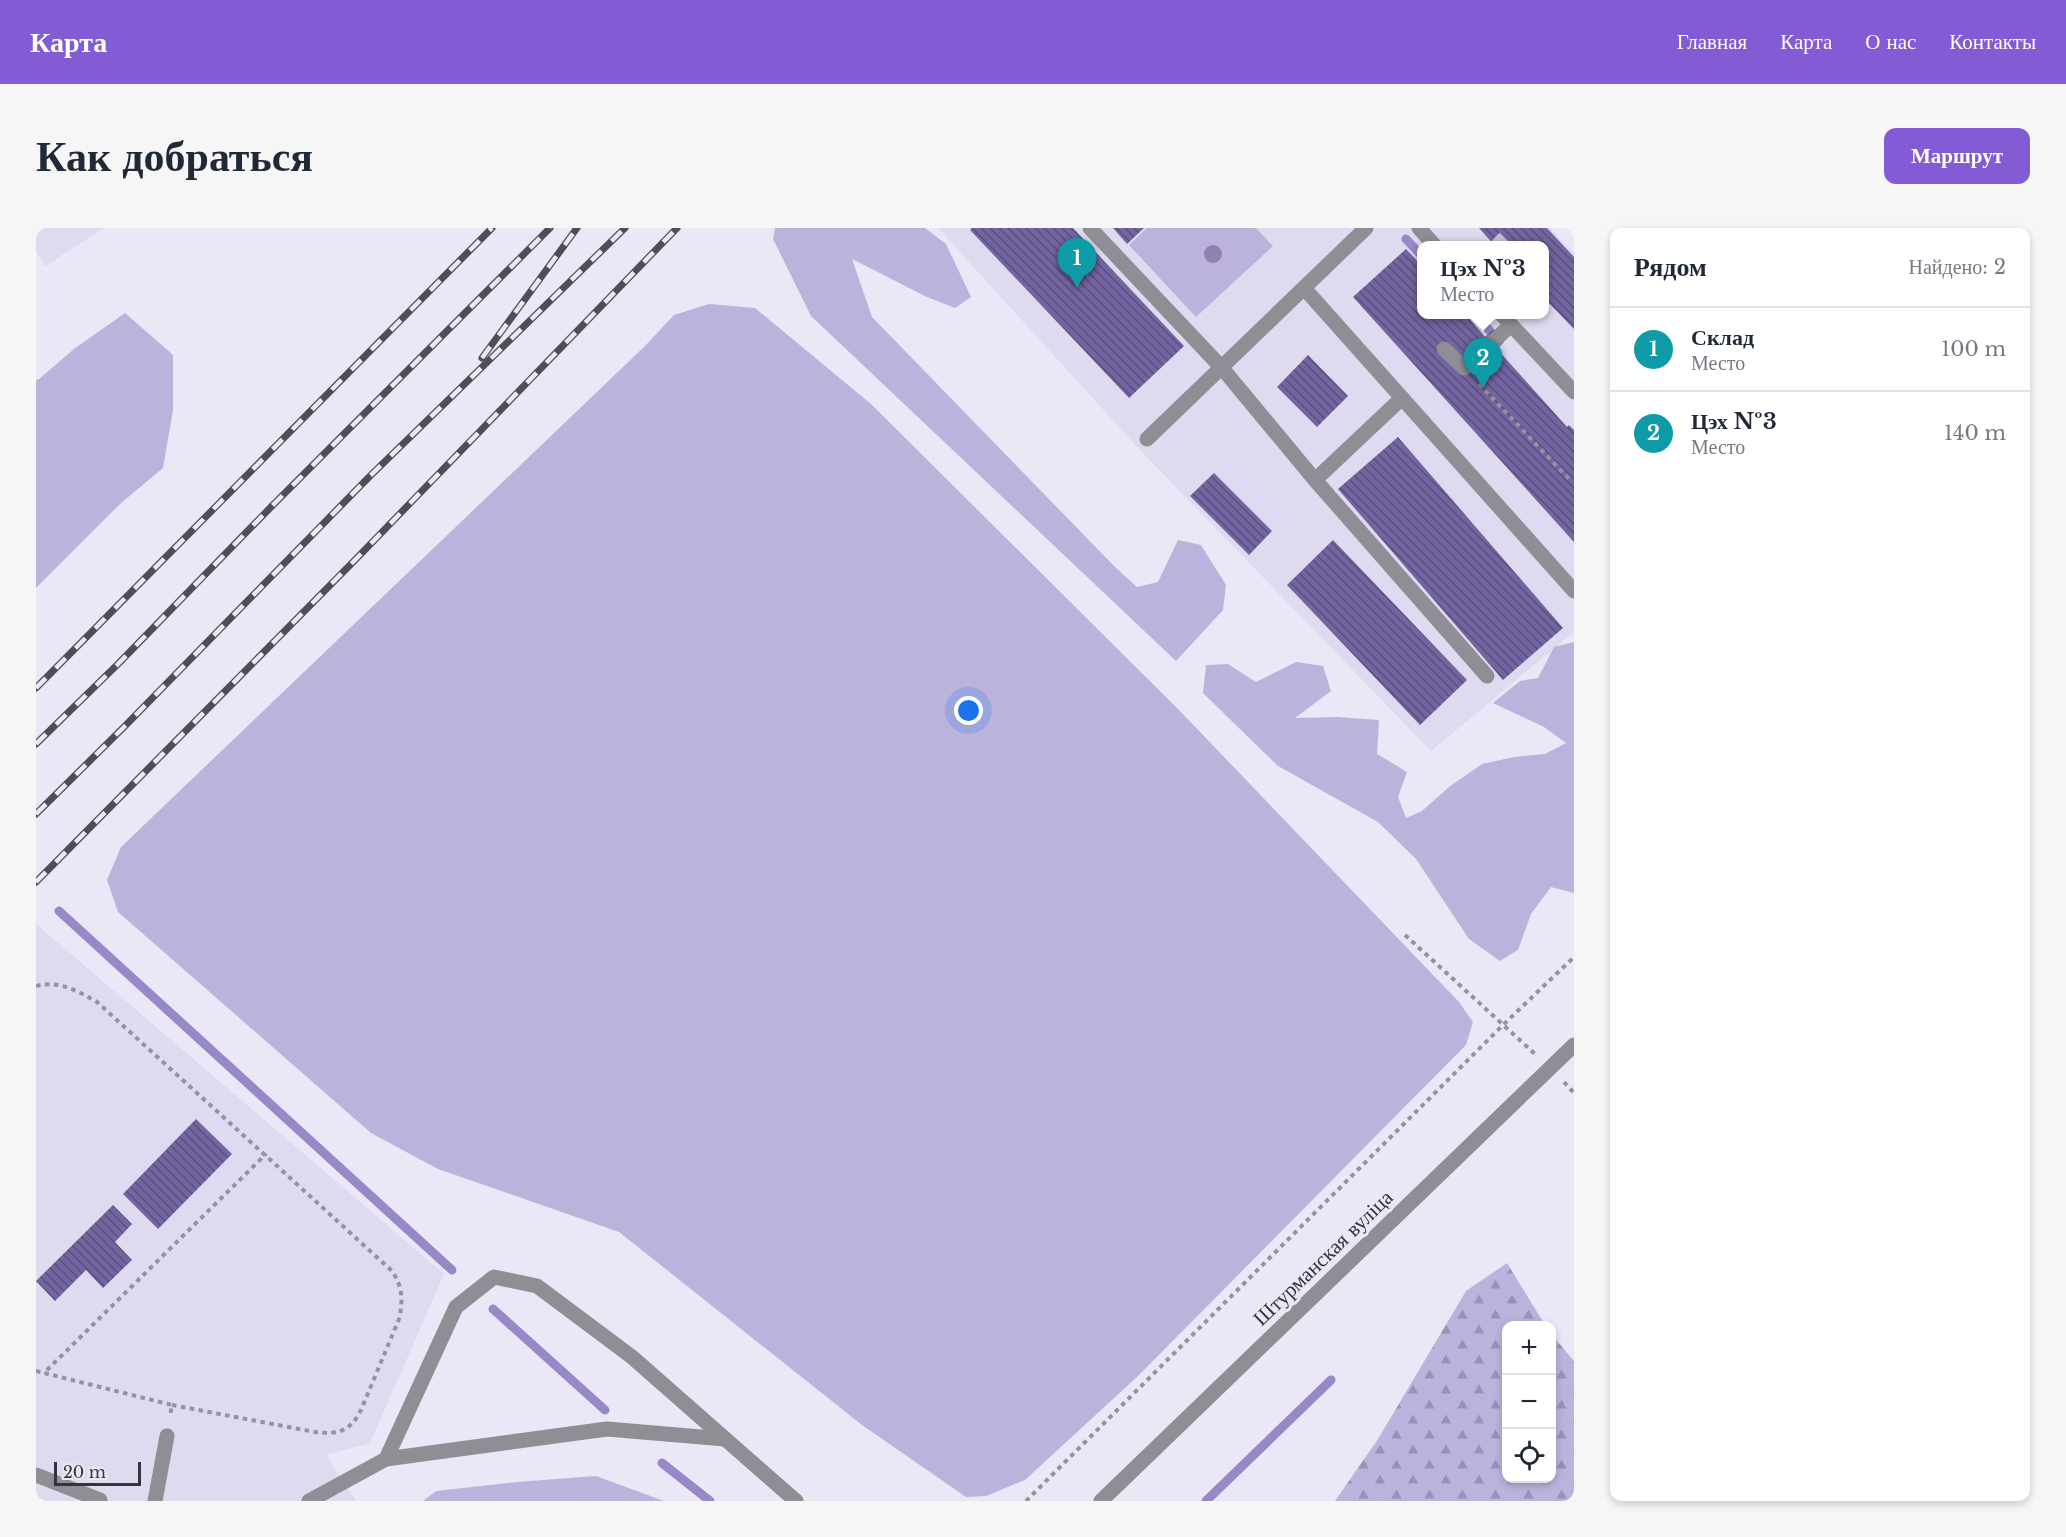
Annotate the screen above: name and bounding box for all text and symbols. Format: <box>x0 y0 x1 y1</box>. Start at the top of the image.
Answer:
text: Карта <box>30 25 107 60</box>
text: Главная <box>1677 29 1747 55</box>
text: Карта <box>1780 29 1832 55</box>
text: О нас <box>1865 29 1916 55</box>
text: Контакты <box>1949 29 2036 55</box>
button: Маршрут <box>1884 128 2030 184</box>
text: Как добраться <box>36 130 313 182</box>
pin: 1 <box>1058 238 1096 288</box>
popup <box>1417 241 1549 319</box>
text: Рядом <box>1634 251 1707 283</box>
text: Цэх №3 <box>1440 255 1526 282</box>
text: Найдено: 2 <box>1908 255 2006 279</box>
text: Место <box>1440 282 1494 306</box>
text: Склад <box>1691 324 1754 351</box>
text: 1 <box>1649 337 1658 361</box>
text: 100 m <box>1941 337 2006 361</box>
pin: 2 <box>1464 338 1502 388</box>
text: Место <box>1691 351 1745 375</box>
text: Цэх №3 <box>1691 408 1777 435</box>
text: 2 <box>1647 421 1660 445</box>
text: 140 m <box>1944 421 2006 445</box>
text: Место <box>1691 435 1745 459</box>
your location <box>954 696 983 725</box>
street label: Штурманская вуліца <box>1248 1184 1399 1331</box>
map controls <box>1502 1321 1556 1483</box>
button: + <box>1502 1321 1556 1375</box>
button: − <box>1502 1375 1556 1429</box>
button: locate <box>1502 1429 1556 1483</box>
scale bar <box>54 1459 141 1486</box>
text: 20 m <box>63 1462 106 1482</box>

